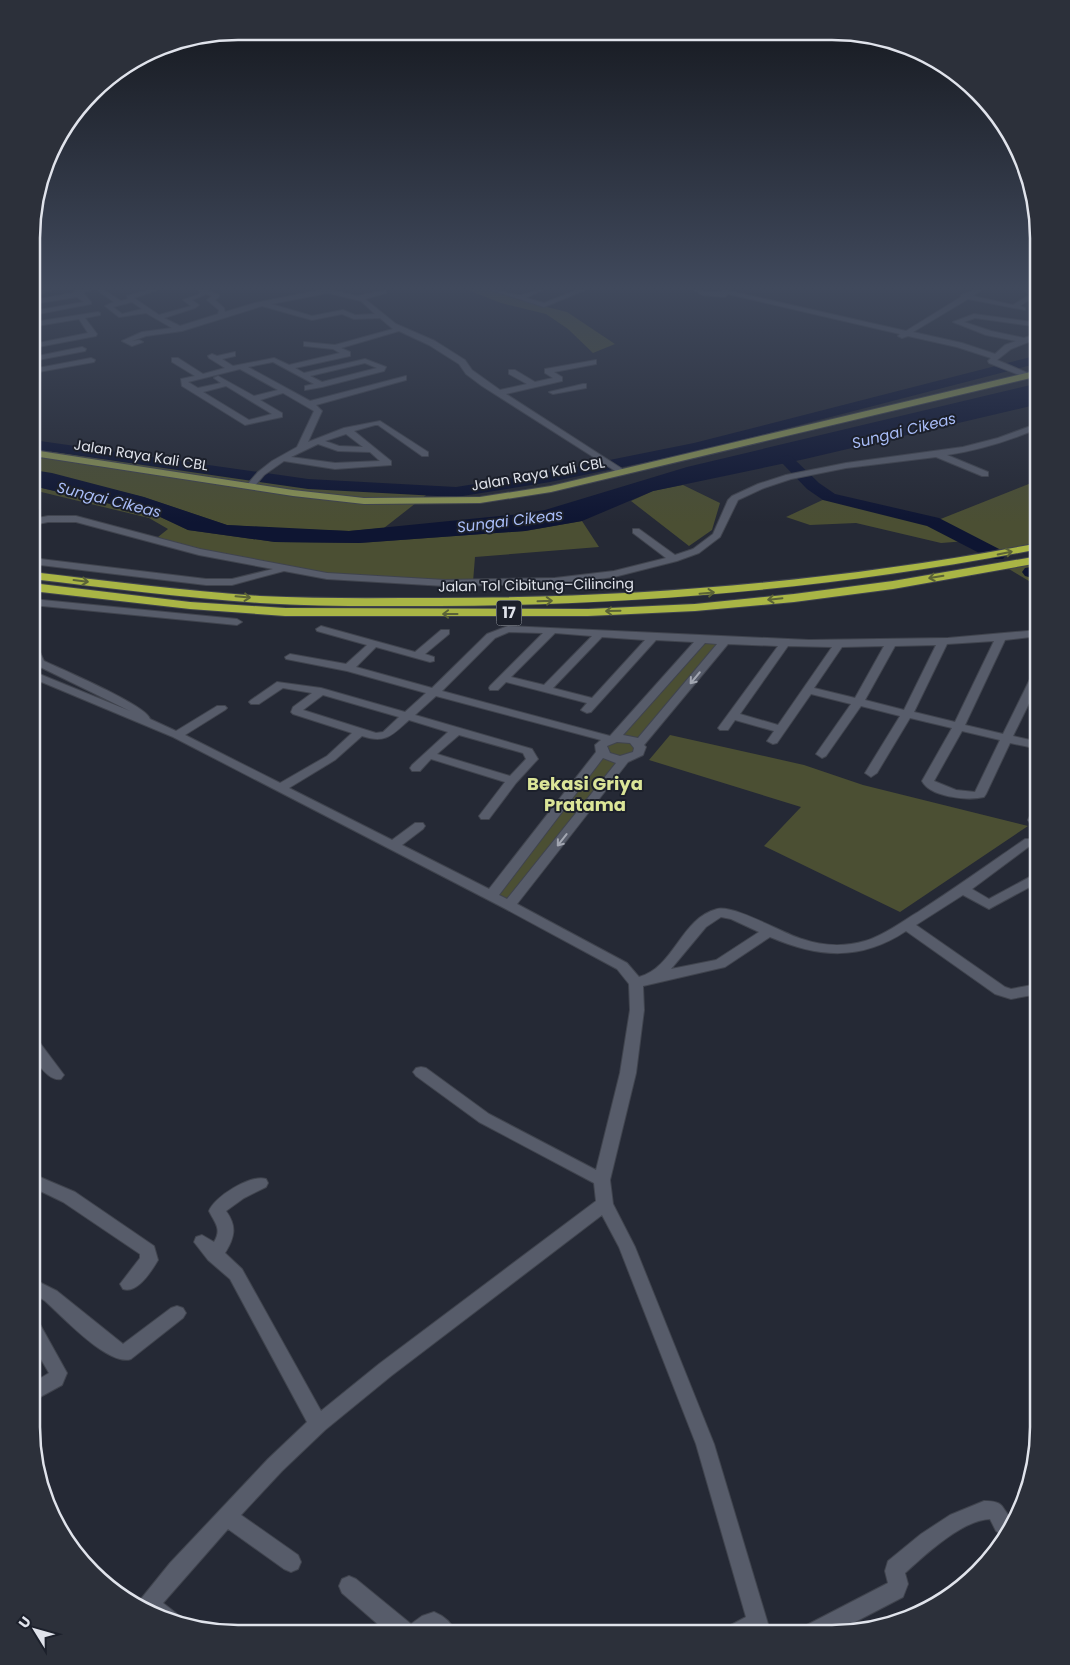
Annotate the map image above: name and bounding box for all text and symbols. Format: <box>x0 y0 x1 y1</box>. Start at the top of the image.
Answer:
water label: Sungai Cikeas <box>850 407 958 454</box>
street label: Jalan Raya Kali CBL <box>73 435 209 475</box>
street label: Jalan Raya Kali CBL <box>470 452 606 496</box>
water label: Sungai Cikeas <box>55 476 164 523</box>
water label: Sungai Cikeas <box>456 504 564 537</box>
one-way arrow <box>997 548 1013 557</box>
street label: Jalan Tol Cibitung–Cilincing <box>438 573 634 597</box>
one-way arrow <box>928 573 944 583</box>
one-way arrow <box>73 576 89 586</box>
one-way arrow <box>699 588 715 598</box>
one-way arrow <box>234 592 250 602</box>
one-way arrow <box>767 594 783 604</box>
one-way arrow <box>536 596 553 606</box>
road number: 17 <box>496 600 522 626</box>
one-way arrow <box>605 606 622 616</box>
one-way arrow <box>443 609 459 619</box>
one-way arrow <box>689 671 700 684</box>
district label: Bekasi Griya Pratama <box>527 771 643 817</box>
one-way arrow <box>556 833 567 846</box>
north arrow <box>10 1605 60 1655</box>
text: U <box>14 1612 36 1632</box>

